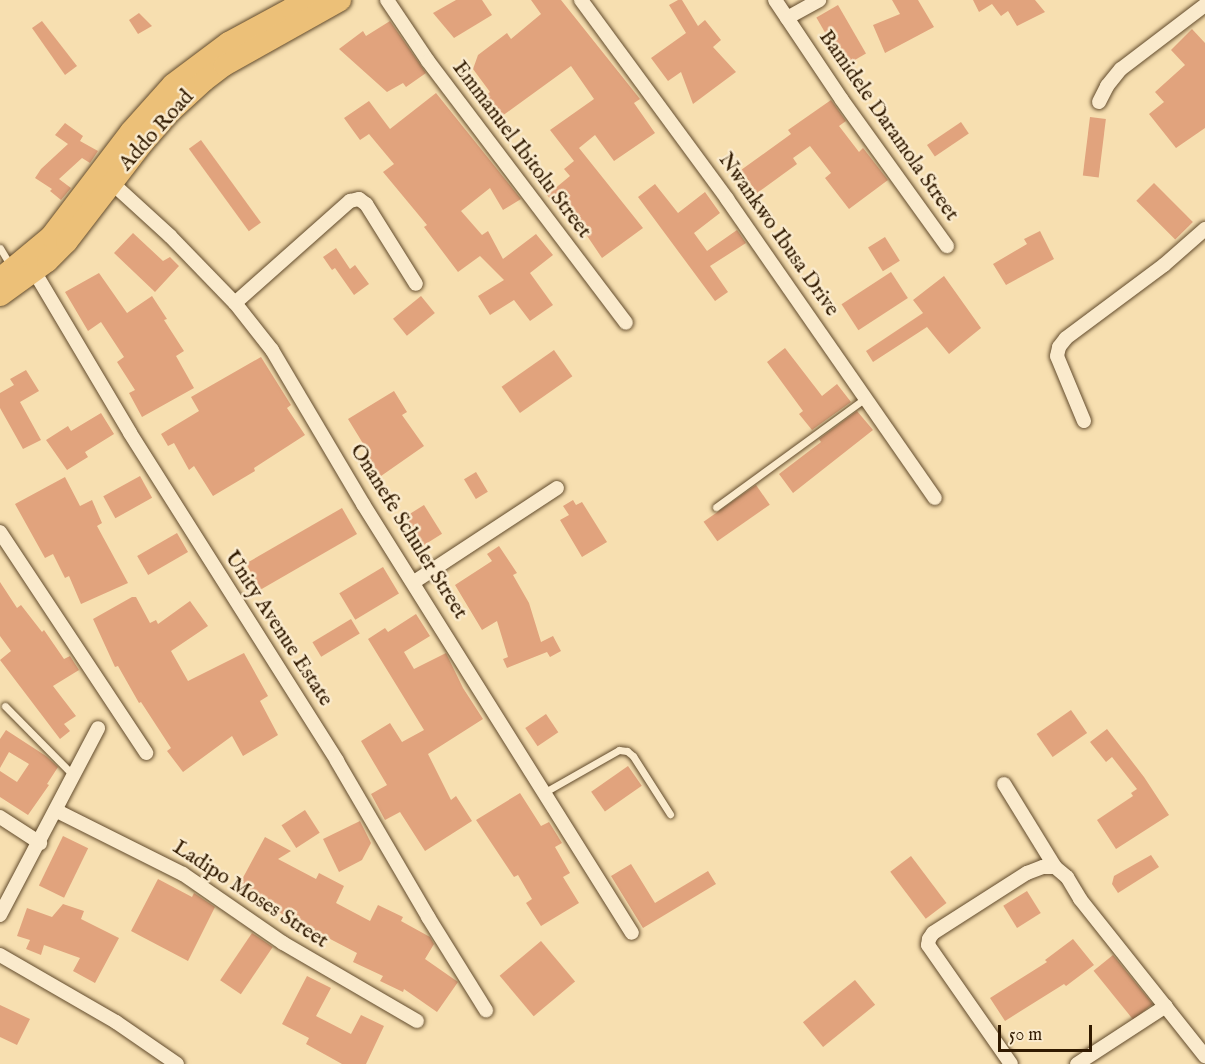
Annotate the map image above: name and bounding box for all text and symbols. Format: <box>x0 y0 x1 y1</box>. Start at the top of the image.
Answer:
street label: Bamidele Daramola Street <box>813 26 963 226</box>
street label: Emmanuel Ibitolu Street <box>446 56 596 244</box>
street label: Addo Road <box>114 85 200 177</box>
street label: Nwankwo Ibusa Drive <box>712 149 844 321</box>
street label: Onanefe Schuler Street <box>344 440 472 624</box>
street label: Unity Avenue Estate <box>218 547 338 711</box>
street label: Ladipo Moses Street <box>168 835 332 955</box>
scale bar <box>1001 1013 1096 1051</box>
text: 50 m <box>1009 1024 1042 1047</box>

